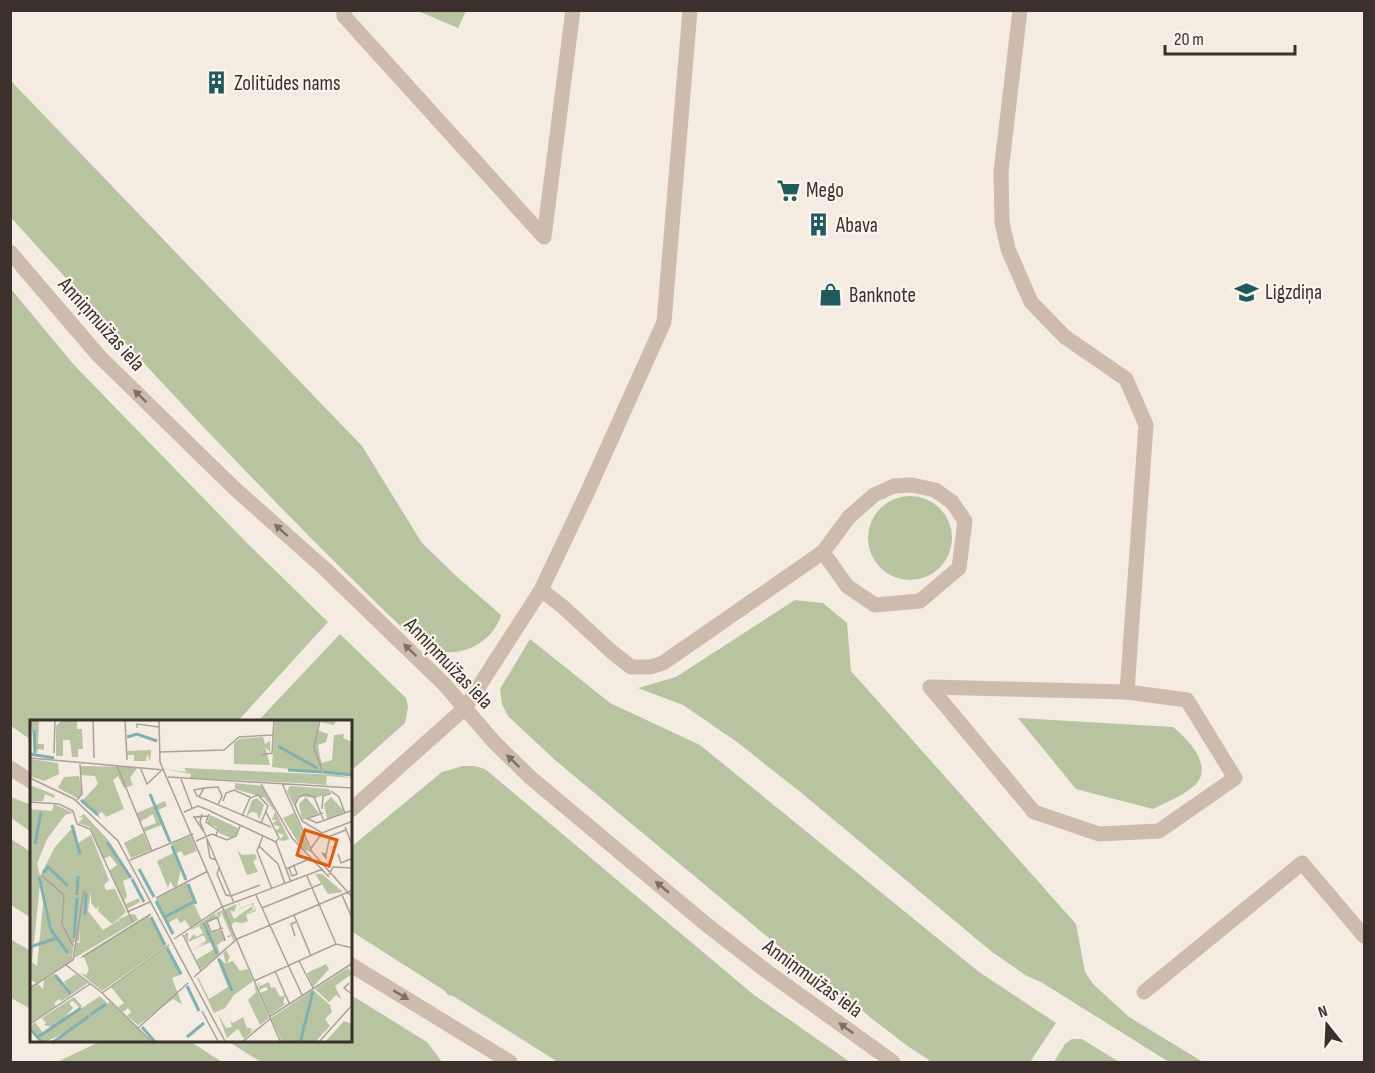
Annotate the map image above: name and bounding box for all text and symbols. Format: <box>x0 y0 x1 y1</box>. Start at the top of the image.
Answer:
scale bar <box>1165 18 1296 56</box>
text: 20 m <box>1174 29 1204 50</box>
building icon: Zolitūdes nams <box>203 70 229 96</box>
place label: Zolitūdes nams <box>234 71 341 96</box>
supermarket icon: Mego <box>775 177 801 203</box>
place label: Mego <box>806 178 844 203</box>
building icon: Abava <box>805 212 831 238</box>
place label: Abava <box>835 213 878 238</box>
street label: Anniņmuižas iela <box>52 272 150 376</box>
school or university icon: Ligzdiņa <box>1234 279 1260 305</box>
place label: Ligzdiņa <box>1265 280 1322 305</box>
shop icon: Banknote <box>818 282 844 308</box>
place label: Banknote <box>849 283 916 308</box>
one-way arrow <box>133 390 147 404</box>
one-way arrow <box>274 523 289 537</box>
street label: Anniņmuižas iela <box>398 612 498 714</box>
one-way arrow <box>403 644 417 658</box>
inset map <box>30 720 352 1043</box>
one-way arrow <box>507 754 521 768</box>
one-way arrow <box>655 881 670 894</box>
street label: Anniņmuižas iela <box>757 933 867 1023</box>
one-way arrow <box>393 990 409 1001</box>
north arrow <box>1297 995 1357 1055</box>
text: N <box>1316 1002 1330 1023</box>
one-way arrow <box>838 1022 854 1034</box>

